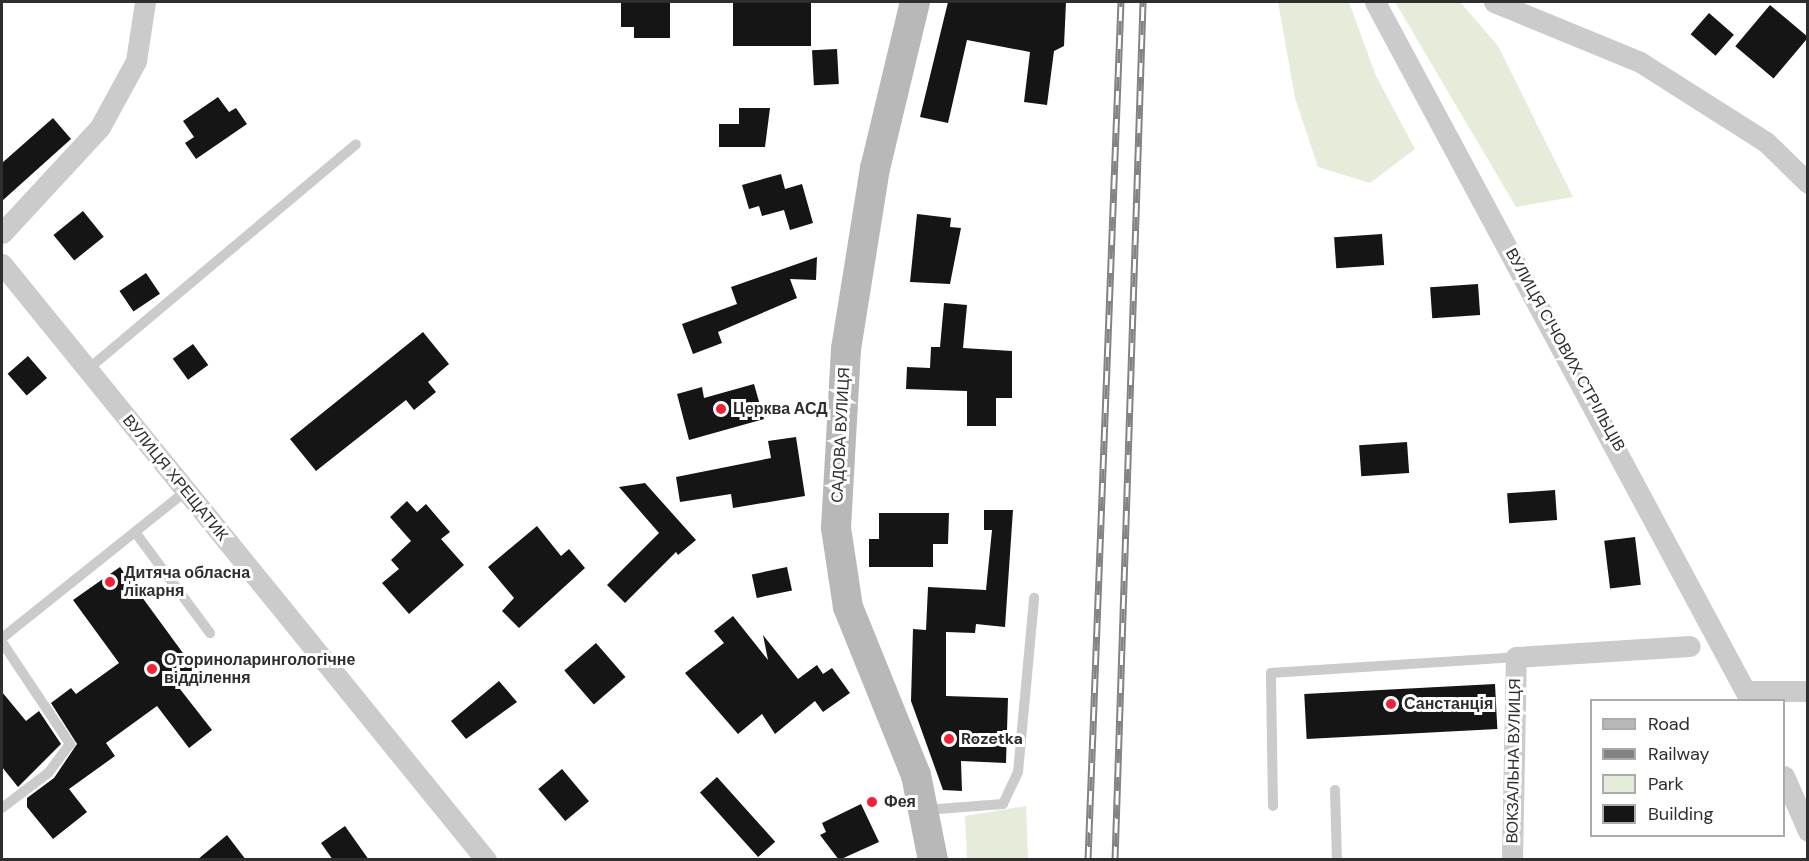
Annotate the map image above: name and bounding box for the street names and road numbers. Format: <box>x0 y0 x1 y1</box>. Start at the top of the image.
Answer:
street label: ВУЛИЦЯ СІЧОВИХ СТРІЛЬЦІВ <box>1501 245 1629 455</box>
street label: САДОВА ВУЛИЦЯ <box>828 367 854 503</box>
street label: ВУЛИЦЯ ХРЕЩАТИК <box>118 411 232 545</box>
street label: ВОКЗАЛЬНА ВУЛИЦЯ <box>1503 678 1525 844</box>

